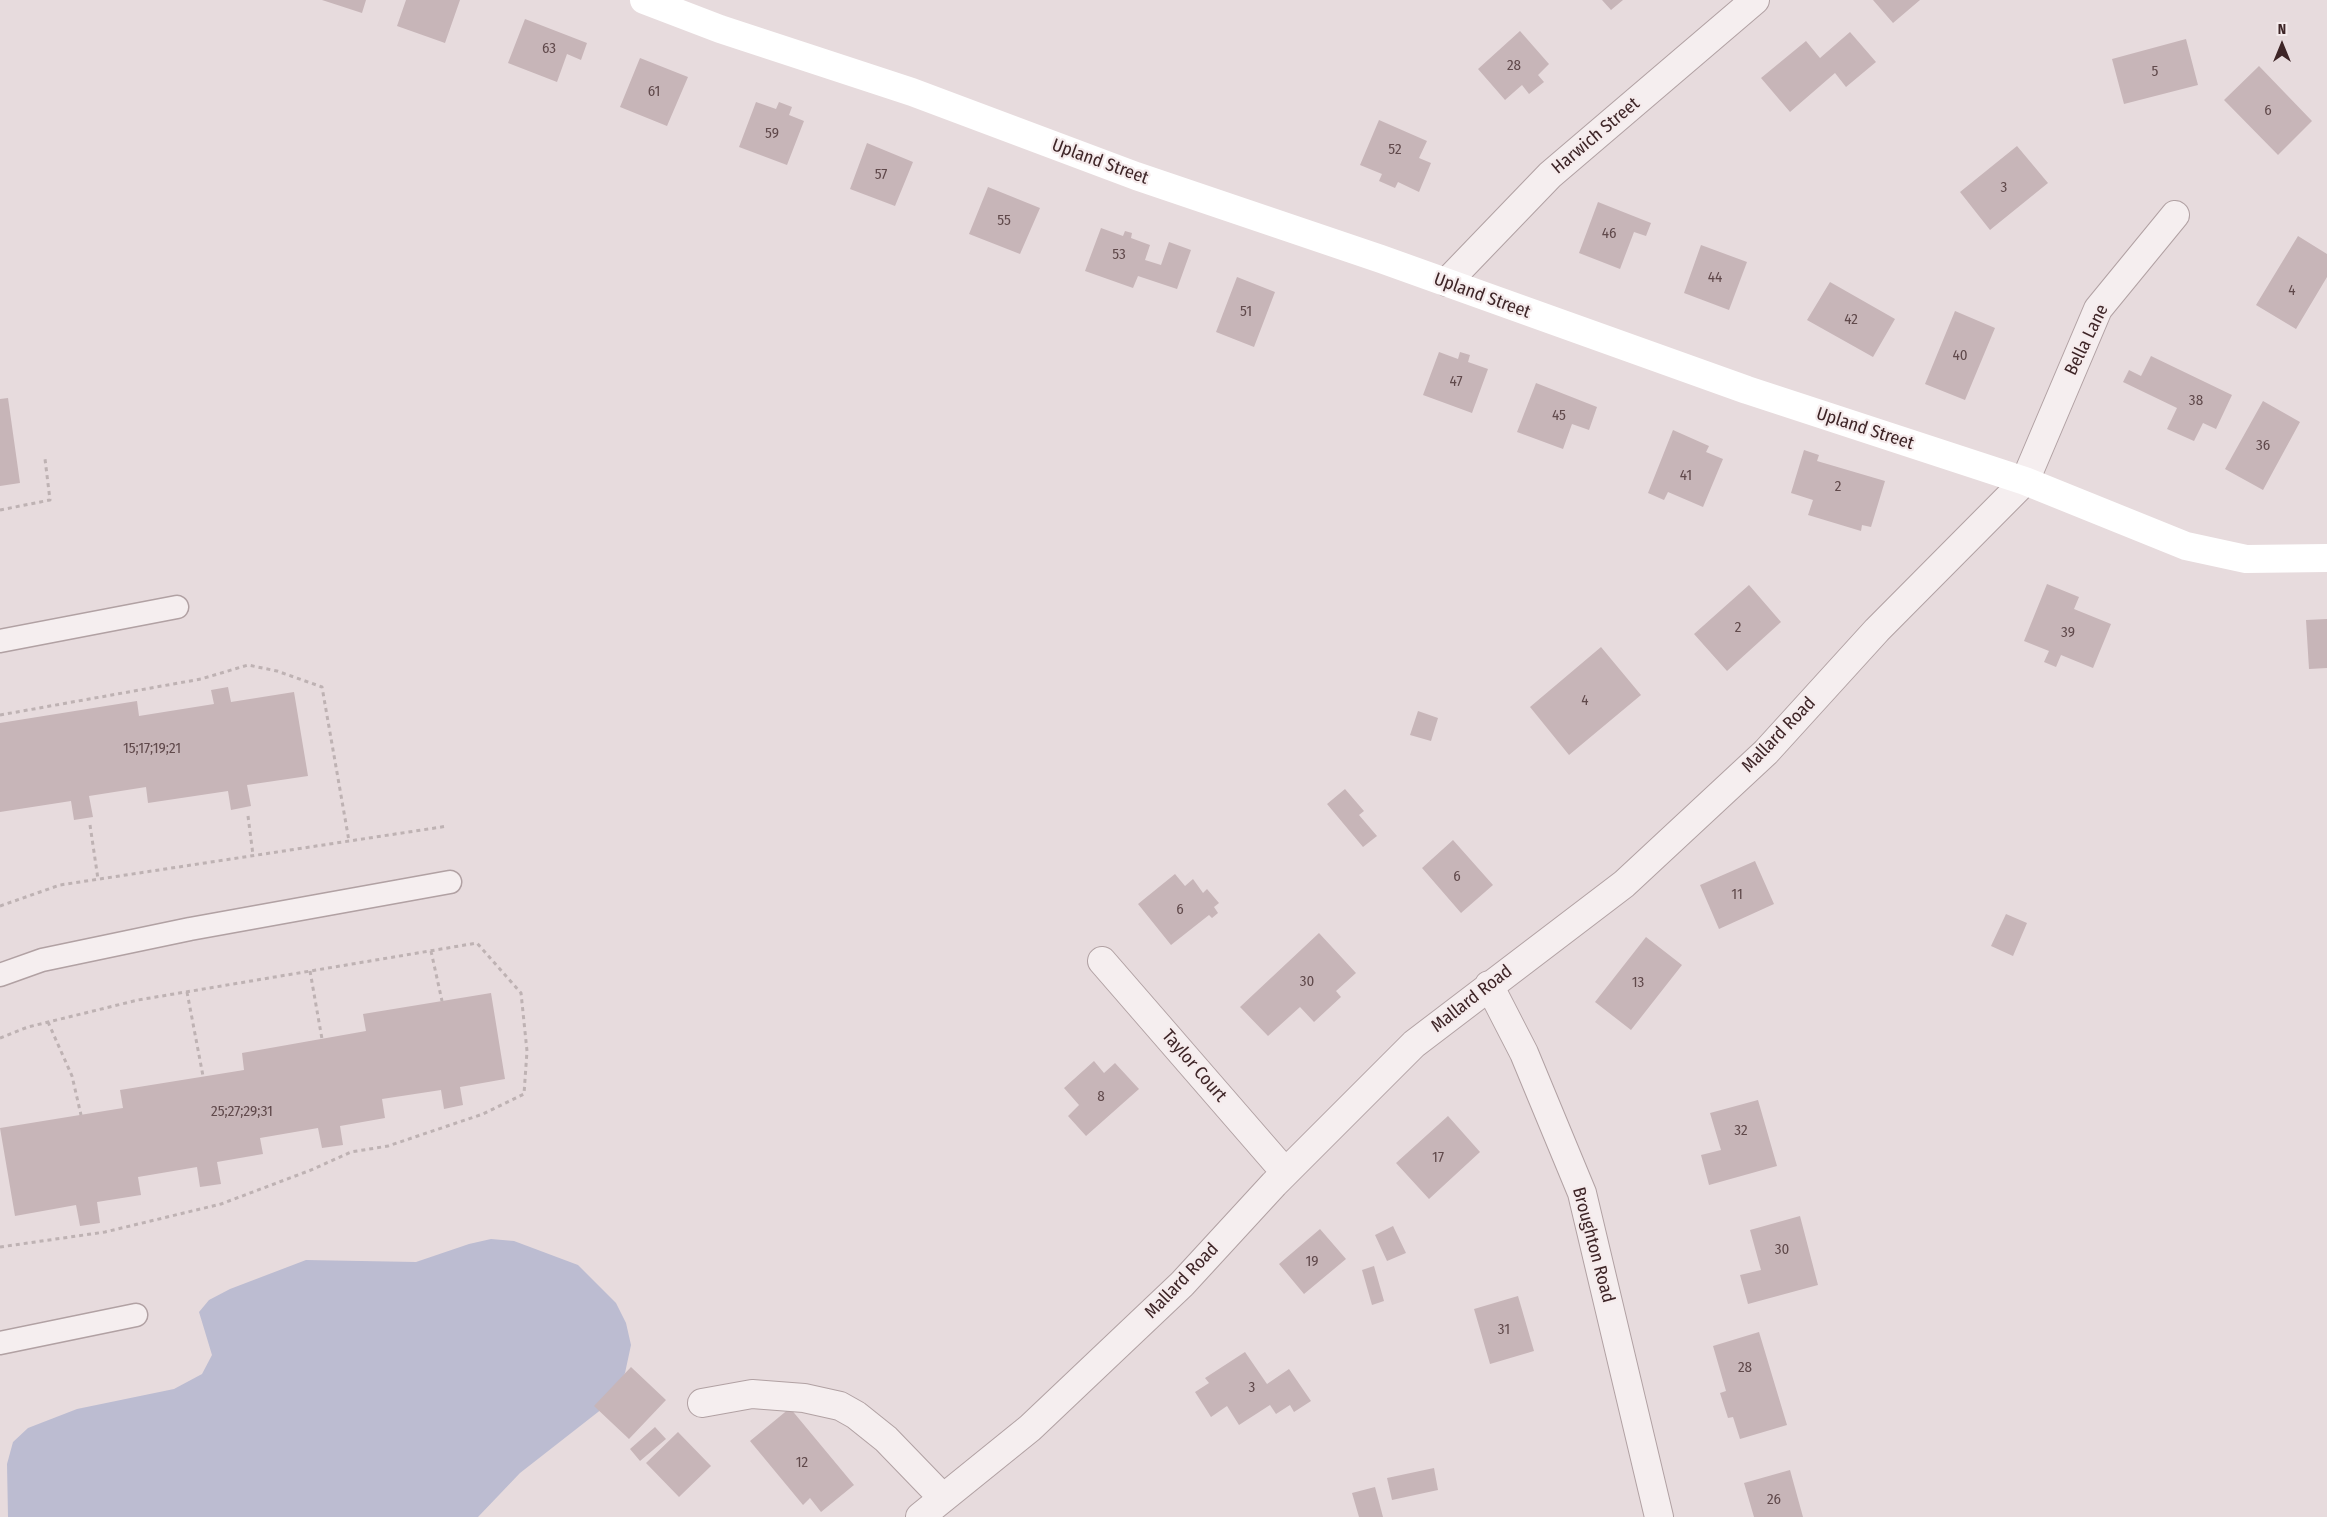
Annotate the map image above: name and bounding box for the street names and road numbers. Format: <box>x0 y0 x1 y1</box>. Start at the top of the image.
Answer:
street label: Harwich Street <box>1548 93 1644 179</box>
street label: Upland Street <box>1049 135 1151 189</box>
street label: Upland Street <box>1431 269 1533 323</box>
street label: Bella Lane <box>2061 301 2113 379</box>
street label: Upland Street <box>1814 403 1916 455</box>
street label: Mallard Road <box>1738 693 1820 777</box>
street label: Mallard Road <box>1427 961 1517 1037</box>
street label: Taylor Court <box>1157 1026 1231 1106</box>
street label: Broughton Road <box>1567 1185 1619 1305</box>
street label: Mallard Road <box>1141 1239 1223 1323</box>

